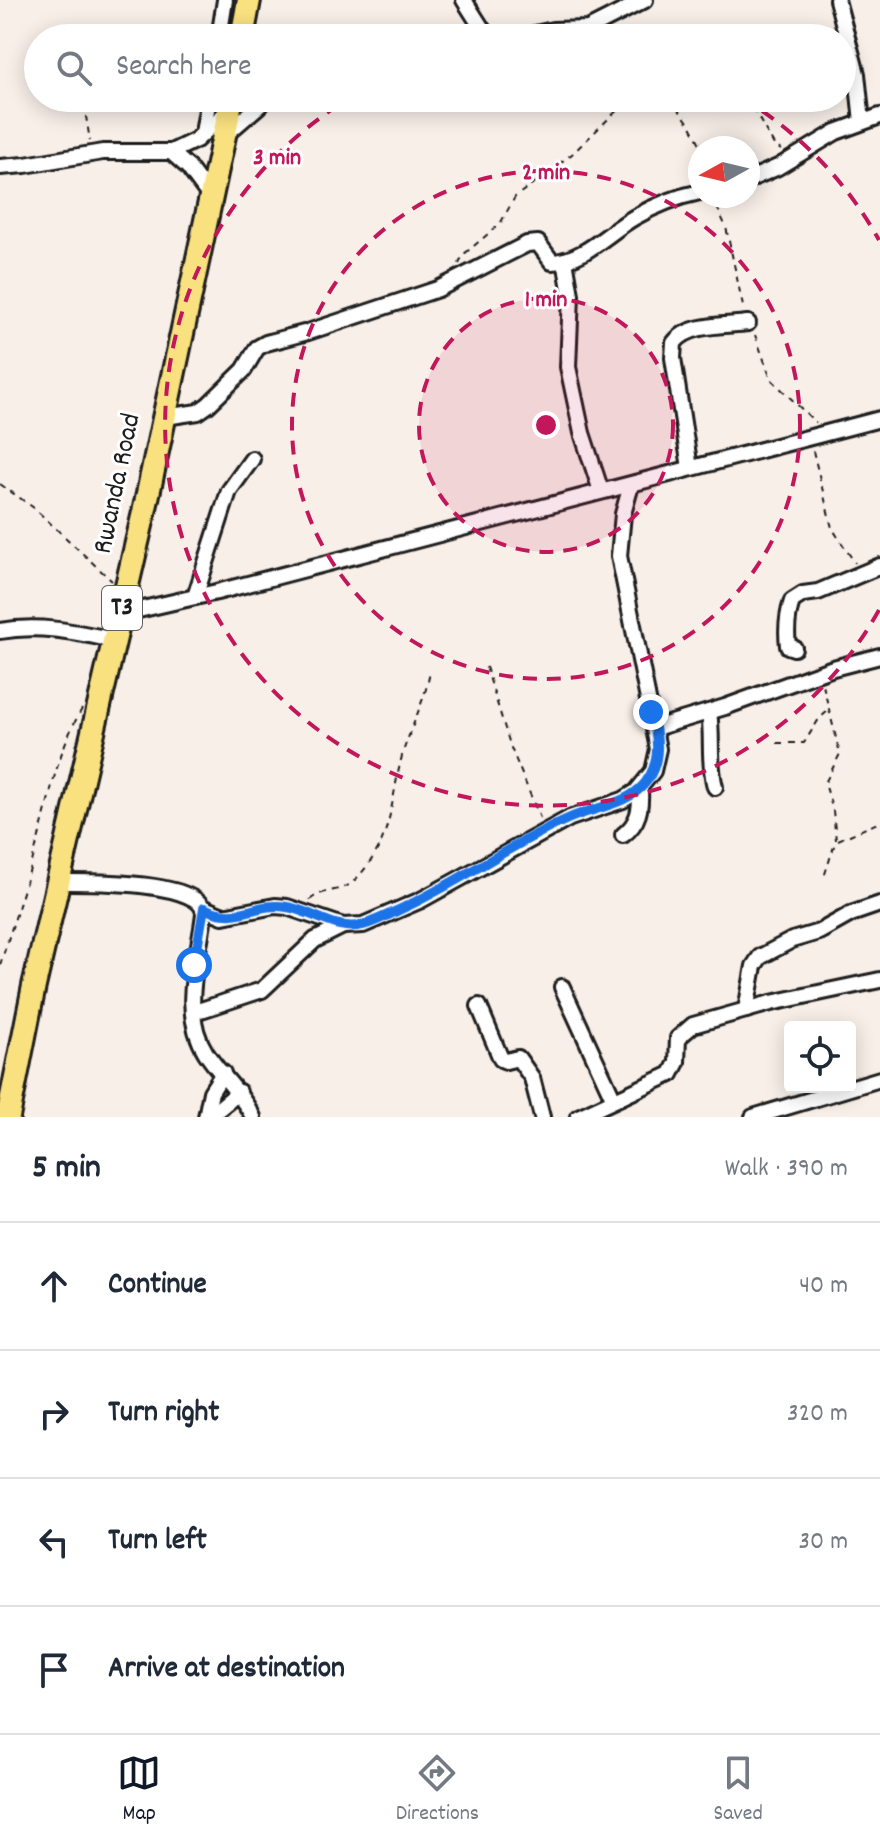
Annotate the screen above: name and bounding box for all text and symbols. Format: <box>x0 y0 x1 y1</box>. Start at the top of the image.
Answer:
search box <box>24 24 856 112</box>
icon: search <box>52 46 96 90</box>
text: Search here <box>116 47 252 90</box>
north arrow <box>688 136 760 208</box>
text: 3 min <box>253 142 301 176</box>
text: 2 min <box>522 157 570 191</box>
text: 1 min <box>525 284 567 318</box>
street label: Rwanda Road <box>85 410 153 558</box>
centre of rings <box>532 411 560 439</box>
road number: T3 <box>102 586 142 630</box>
route end <box>633 694 669 730</box>
route start <box>176 947 212 983</box>
map controls <box>784 1021 856 1093</box>
button: locate <box>784 1021 856 1093</box>
text: 5 min <box>32 1145 101 1194</box>
text: Walk · 390 m <box>725 1151 848 1188</box>
icon: ahead <box>32 1264 76 1308</box>
text: Continue <box>108 1265 207 1308</box>
text: 40 m <box>799 1268 848 1305</box>
icon: right <box>32 1392 76 1436</box>
text: Turn right <box>108 1393 219 1436</box>
text: 320 m <box>787 1396 848 1433</box>
icon: left <box>32 1520 76 1564</box>
text: Turn left <box>108 1521 207 1564</box>
text: 30 m <box>798 1524 848 1561</box>
icon: arrive <box>32 1648 76 1692</box>
text: Arrive at destination <box>108 1649 345 1692</box>
tab: Map <box>117 1751 161 1830</box>
tab: Directions <box>396 1751 479 1830</box>
tab: Saved <box>714 1751 763 1830</box>

